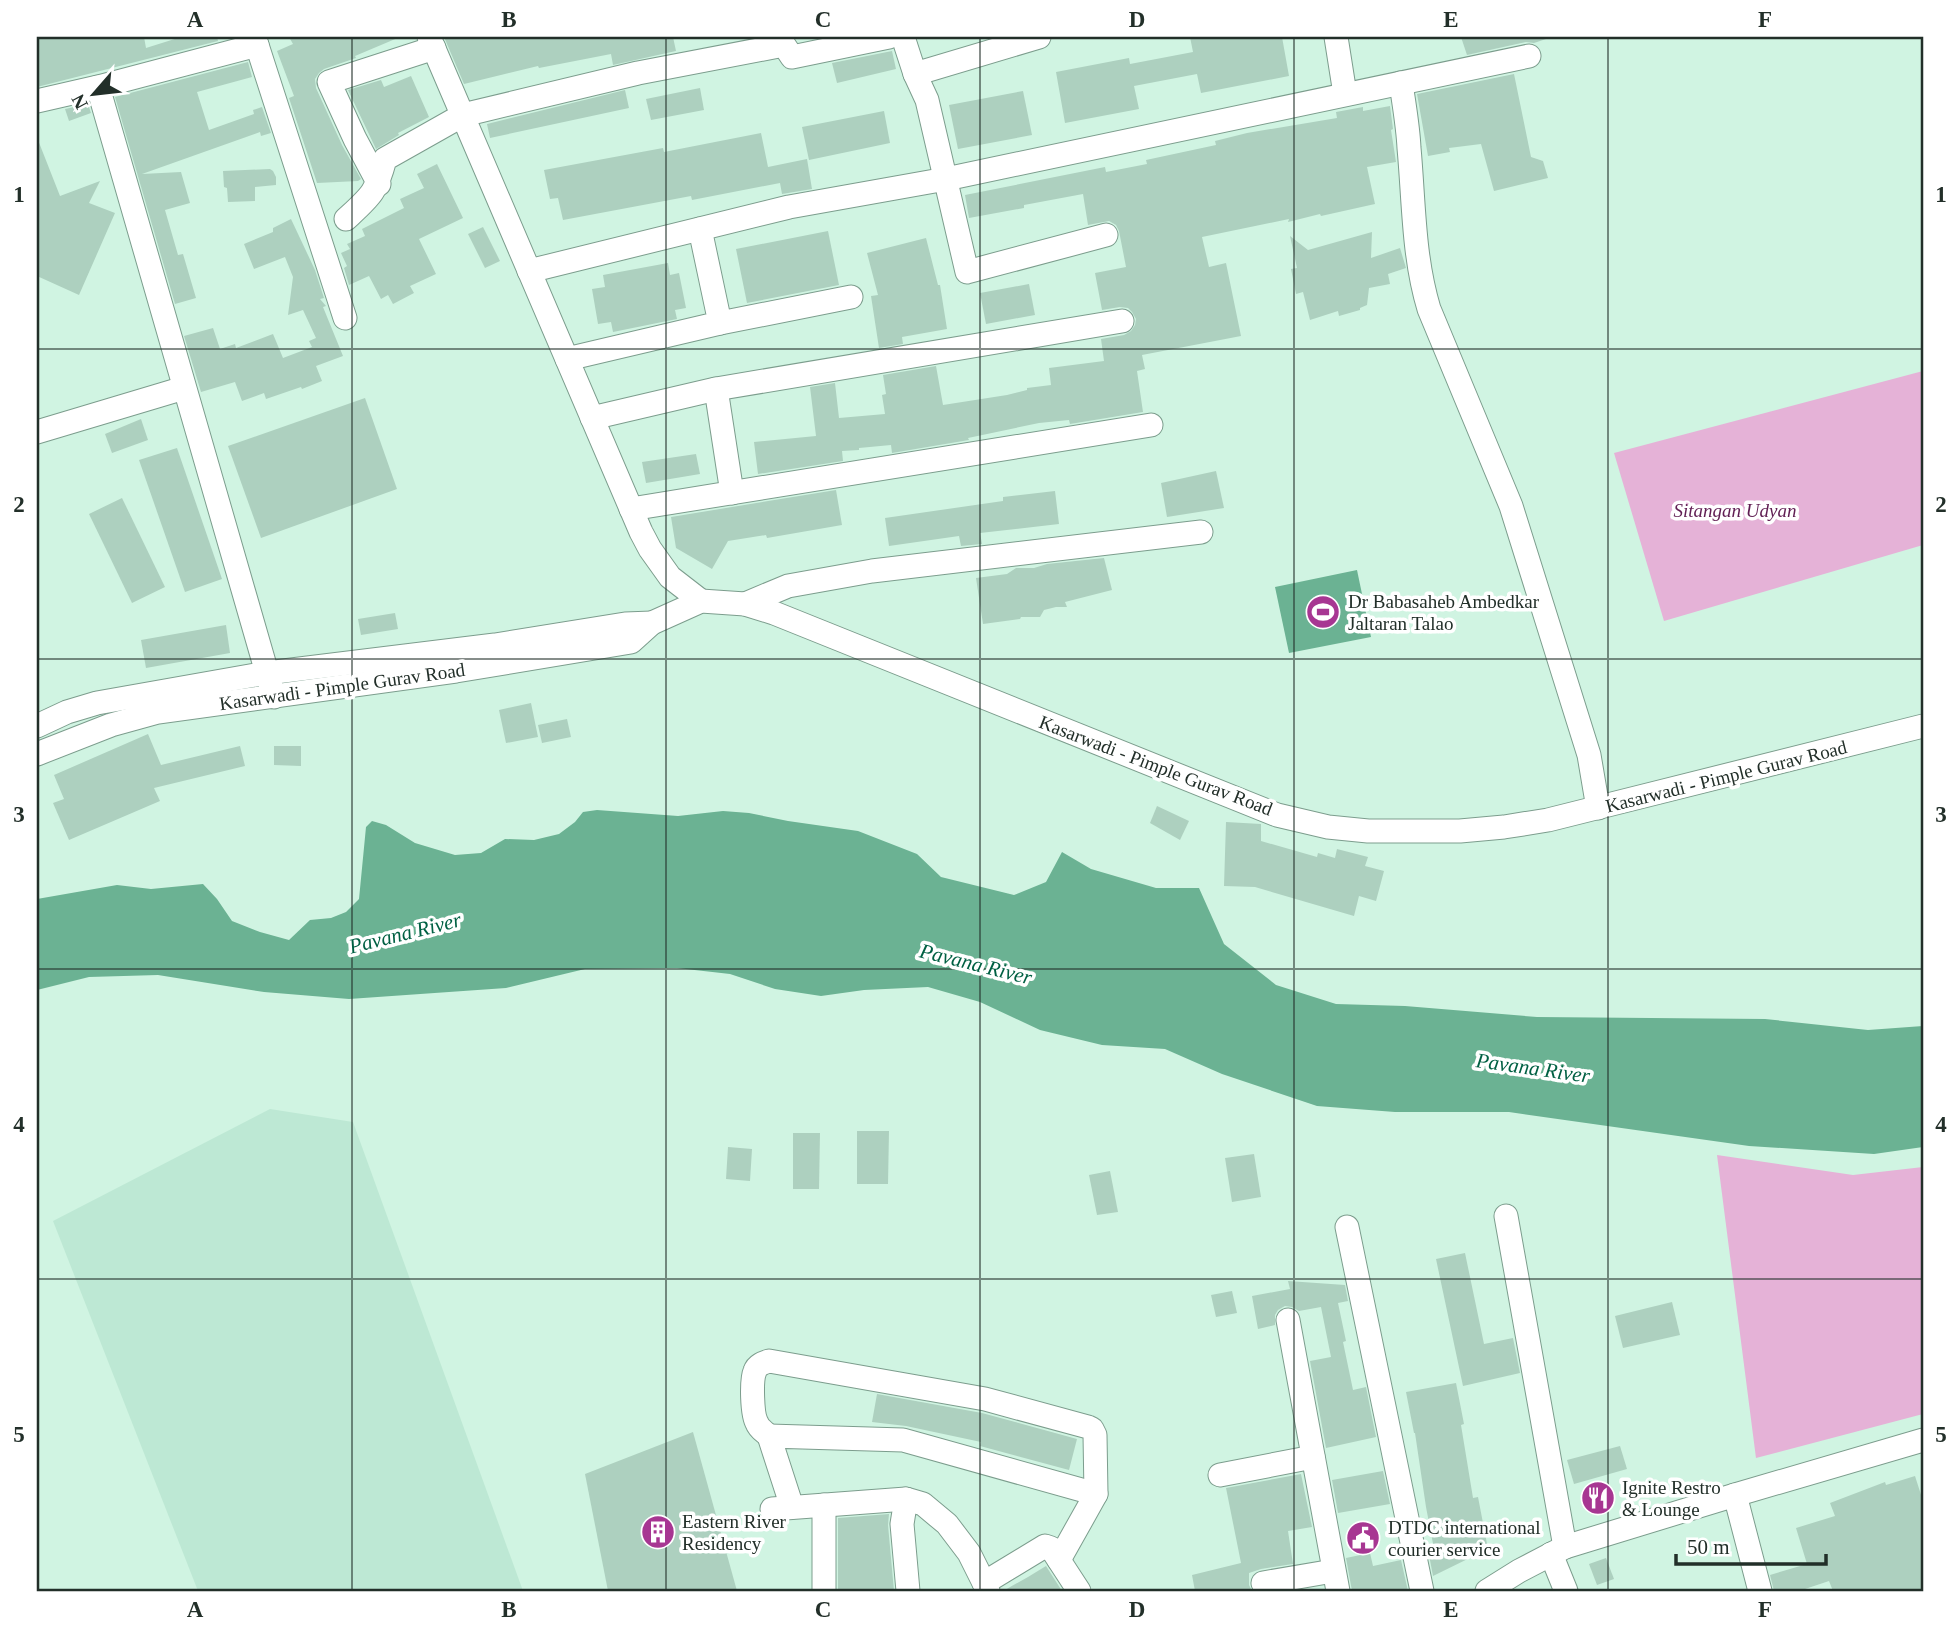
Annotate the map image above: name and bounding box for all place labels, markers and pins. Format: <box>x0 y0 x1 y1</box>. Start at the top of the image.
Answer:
place label: Dr Babasaheb Ambedkar Jaltaran Talao <box>1348 591 1540 634</box>
sports icon: Dr Babasaheb Ambedkar Jaltaran Talao <box>1304 593 1342 631</box>
place label: Ignite Restro & Lounge <box>1622 1477 1721 1520</box>
restaurant icon: Ignite Restro & Lounge <box>1579 1479 1617 1517</box>
place label: Eastern River Residency <box>682 1511 787 1554</box>
building icon: Eastern River Residency <box>639 1513 677 1551</box>
place label: DTDC international courier service <box>1388 1517 1541 1560</box>
public building icon: DTDC international courier service <box>1344 1519 1382 1557</box>

